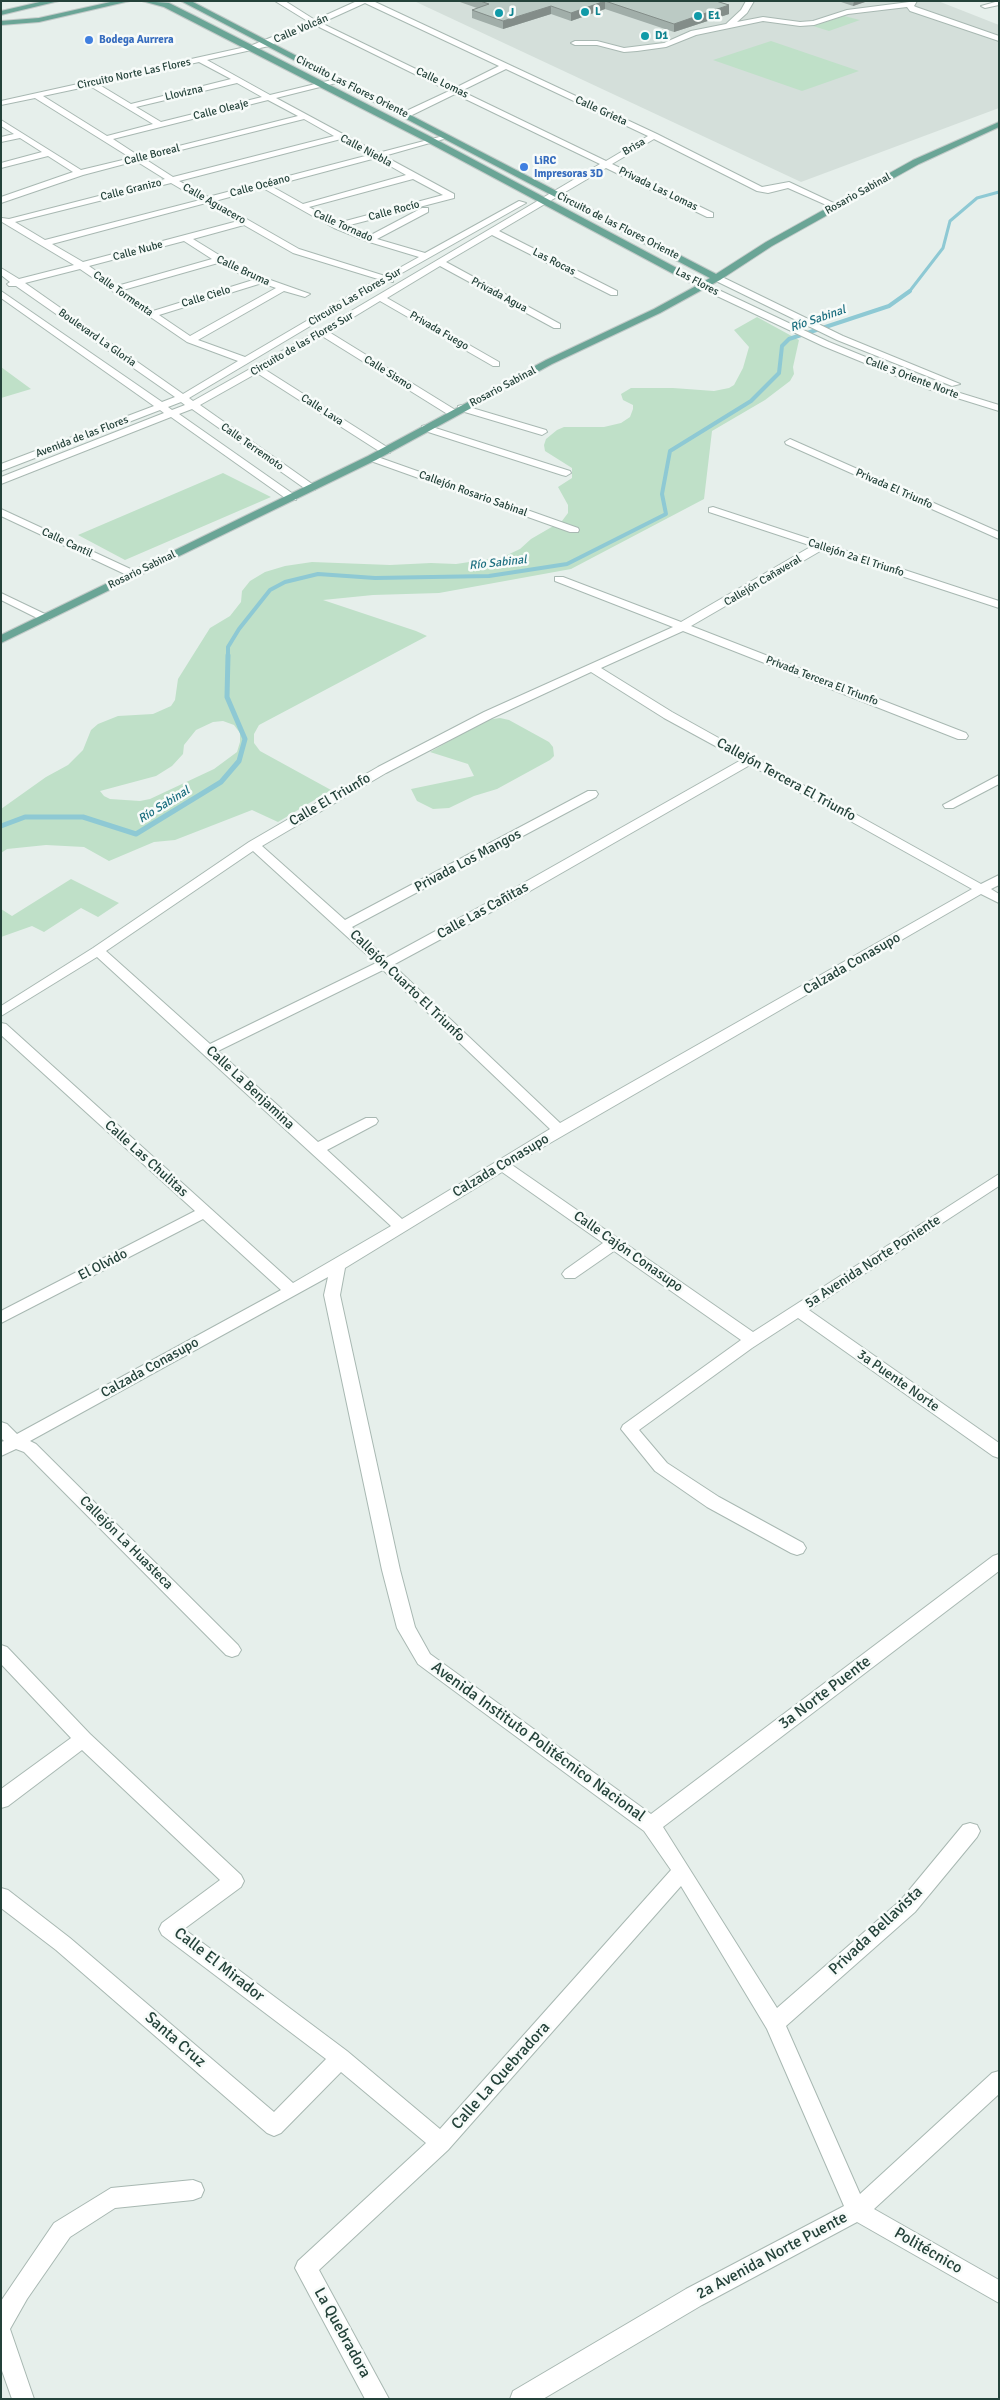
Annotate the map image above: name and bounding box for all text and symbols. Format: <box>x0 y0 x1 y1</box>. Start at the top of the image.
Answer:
place label: L <box>595 5 601 19</box>
place label: J <box>509 6 514 20</box>
marker: L <box>579 6 591 18</box>
marker: J <box>493 7 505 19</box>
place label: E1 <box>708 9 720 23</box>
marker: E1 <box>692 10 704 22</box>
street label: Calle Volcán <box>272 12 330 46</box>
place label: D1 <box>655 29 668 43</box>
marker: D1 <box>639 30 651 42</box>
place label: Bodega Aurrera <box>99 33 174 47</box>
marker: Bodega Aurrera <box>83 34 95 46</box>
street label: Circuito Las Flores Oriente <box>294 53 410 121</box>
street label: Circuito Norte Las Flores <box>76 56 192 92</box>
street label: Calle Lomas <box>414 65 470 101</box>
street label: Llovizna <box>164 82 204 104</box>
street label: Calle Grieta <box>573 93 629 129</box>
street label: Calle Oleaje <box>192 97 250 123</box>
street label: Calle Niebla <box>338 132 394 170</box>
street label: Brisa <box>620 135 648 159</box>
street label: Calle Boreal <box>123 142 181 168</box>
place label: LiRC Impresoras 3D <box>534 154 603 180</box>
marker: LiRC Impresoras 3D <box>518 161 530 173</box>
street label: Privada Las Lomas <box>616 164 700 214</box>
street label: Rosario Sabinal <box>823 170 893 218</box>
street label: Calle Océano <box>229 172 291 200</box>
street label: Calle Granizo <box>99 176 163 204</box>
street label: Calle Aguacero <box>180 181 248 227</box>
street label: Circuito de las Flores Oriente <box>555 189 681 263</box>
street label: Calle Rocío <box>367 198 421 224</box>
street label: Calle Tornado <box>311 207 375 245</box>
street label: Calle Nube <box>112 238 164 264</box>
street label: Las Rocas <box>530 246 578 278</box>
street label: Calle Bruma <box>214 253 272 289</box>
street label: Circuito Las Flores Sur <box>306 265 404 329</box>
street label: Las Flores <box>673 265 721 299</box>
street label: Calle Tormenta <box>90 268 156 320</box>
street label: Privada Agua <box>469 275 529 315</box>
street label: Calle Cielo <box>180 283 232 311</box>
water label: Río Sabinal <box>788 303 848 335</box>
street label: Boulevard La Gloria <box>56 306 138 370</box>
street label: Circuito de las Flores Sur <box>248 309 356 379</box>
street label: Privada Fuego <box>407 309 471 353</box>
street label: Calle Sismo <box>361 353 415 393</box>
street label: Calle 3 Oriente Norte <box>863 354 961 402</box>
street label: Rosario Sabinal <box>468 364 538 410</box>
street label: Calle Lava <box>298 391 346 429</box>
street label: Avenida de las Flores <box>34 413 130 461</box>
street label: Calle Terremoto <box>218 421 286 473</box>
street label: Privada El Triunfo <box>853 466 935 512</box>
street label: Callejón Rosario Sabinal <box>417 468 529 520</box>
street label: Calle Cantil <box>39 525 95 561</box>
street label: Callejón 2a El Triunfo <box>806 536 906 580</box>
street label: Rosario Sabinal <box>106 548 178 592</box>
water label: Río Sabinal <box>468 553 528 573</box>
street label: Callejón Cañaveral <box>722 553 804 609</box>
street label: Privada Tercera El Triunfo <box>764 653 880 709</box>
street label: Callejón Tercera El Triunfo <box>714 735 858 825</box>
street label: Calle El Triunfo <box>286 770 374 830</box>
water label: Río Sabinal <box>136 784 192 826</box>
street label: Privada Los Mangos <box>412 826 524 896</box>
street label: Calle Las Cañitas <box>434 879 532 943</box>
street label: Callejón Cuarto El Triunfo <box>346 927 468 1045</box>
street label: Calzada Conasupo <box>800 929 904 999</box>
street label: Calle La Benjamina <box>202 1043 298 1133</box>
street label: Calle Las Chulitas <box>101 1117 191 1201</box>
street label: Calzada Conasupo <box>450 1131 552 1201</box>
street label: Calle Cajón Conasupo <box>570 1208 686 1296</box>
street label: 5a Avenida Norte Poniente <box>802 1212 944 1312</box>
street label: El Olvido <box>76 1245 130 1285</box>
street label: Calzada Conasupo <box>98 1334 202 1402</box>
street label: 3a Puente Norte <box>854 1346 942 1416</box>
street label: Callejón La Huasteca <box>76 1493 176 1593</box>
street label: 3a Norte Puente <box>775 1652 875 1734</box>
street label: Avenida Instituto Politécnico Nacional <box>427 1658 649 1826</box>
street label: Privada Bellavista <box>825 1883 927 1979</box>
street label: Calle El Mirador <box>170 1924 268 2006</box>
street label: Santa Cruz <box>141 2008 209 2072</box>
street label: Calle La Quebradora <box>448 2018 554 2134</box>
street label: 2a Avenida Norte Puente <box>693 2208 851 2304</box>
street label: Politécnico <box>890 2224 966 2278</box>
street label: La Quebradora <box>309 2285 375 2381</box>

